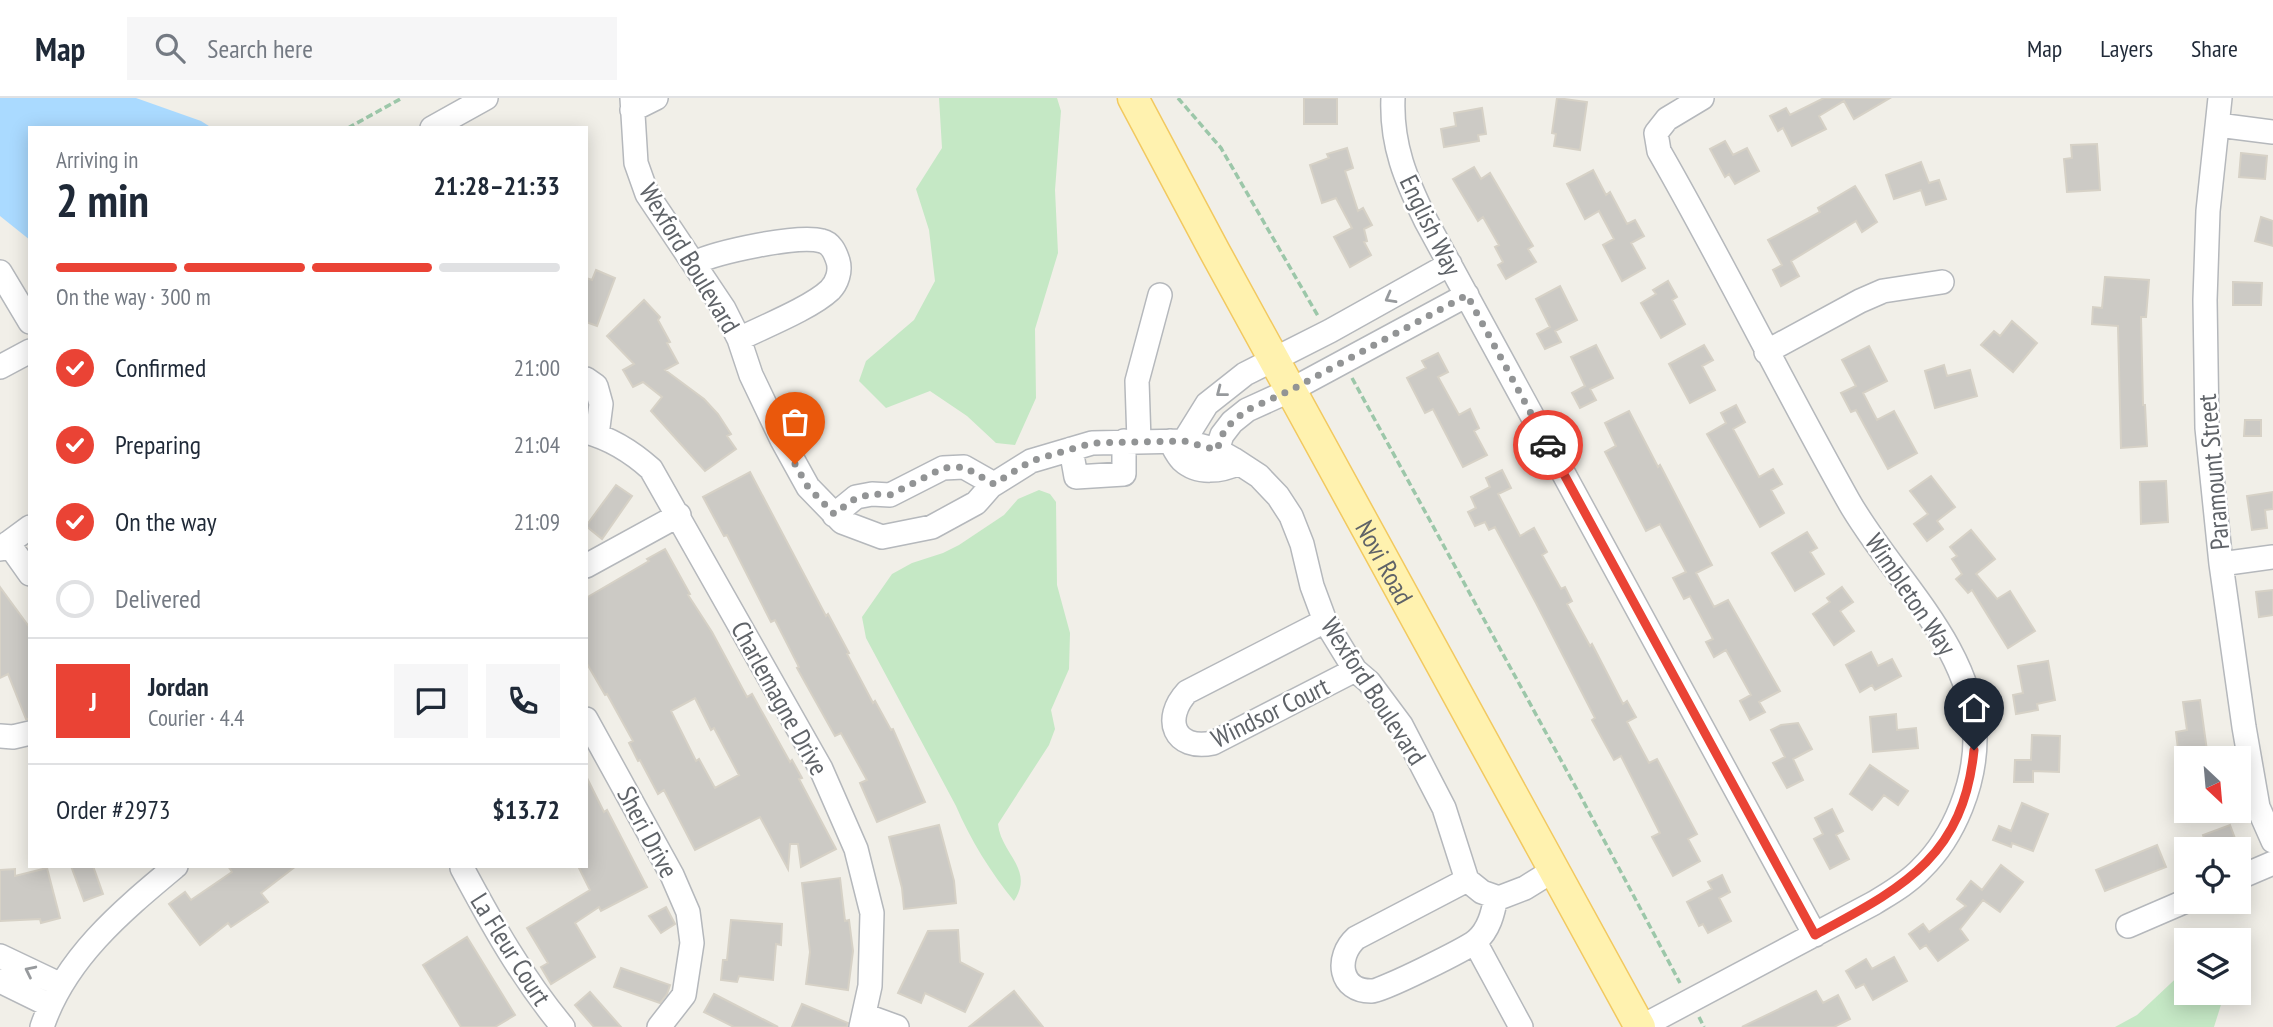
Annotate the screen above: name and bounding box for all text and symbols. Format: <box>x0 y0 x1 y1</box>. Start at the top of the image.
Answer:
search box <box>127 17 617 80</box>
text: Map <box>35 27 85 70</box>
icon: search <box>151 29 189 67</box>
text: Search here <box>207 32 313 65</box>
text: Map <box>2027 33 2062 64</box>
text: Layers <box>2100 33 2153 64</box>
text: Share <box>2191 33 2238 64</box>
text: Arriving in <box>56 145 138 174</box>
text: 21:28–21:33 <box>433 169 560 202</box>
street label: English Way <box>1393 169 1470 281</box>
text: 2 min <box>56 170 149 230</box>
street label: Wexford Boulevard <box>632 177 748 339</box>
text: On the way · 300 m <box>56 282 211 311</box>
one-way arrow <box>1385 290 1397 303</box>
icon: check <box>56 349 94 387</box>
text: Confirmed <box>115 351 206 384</box>
text: 21:00 <box>514 353 560 382</box>
one-way arrow <box>1217 384 1230 396</box>
pin <box>765 392 825 464</box>
street label: Paramount Street <box>2190 393 2236 551</box>
icon: bag <box>776 403 814 441</box>
courier <box>1513 410 1583 480</box>
icon: check <box>56 426 94 464</box>
icon: car <box>1529 426 1567 464</box>
text: Preparing <box>115 428 201 461</box>
text: 21:04 <box>514 430 560 459</box>
icon: check <box>56 503 94 541</box>
text: On the way <box>115 505 217 538</box>
text: 21:09 <box>514 507 560 536</box>
street label: Novi Road <box>1349 514 1421 610</box>
street label: Wimbleton Way <box>1858 527 1964 661</box>
text: Delivered <box>115 582 201 615</box>
street label: Wexford Boulevard <box>1314 611 1434 771</box>
street label: Charlemagne Drive <box>724 615 836 781</box>
button: chat <box>394 664 468 738</box>
button: phone <box>486 664 560 738</box>
street label: Windsor Court <box>1206 669 1334 755</box>
text: Jordan <box>148 670 209 703</box>
pin <box>1944 678 2004 750</box>
text: J <box>89 685 97 718</box>
icon: home <box>1955 689 1993 727</box>
text: Courier · 4.4 <box>148 703 244 732</box>
north arrow <box>2174 746 2250 822</box>
map controls <box>2174 746 2251 1005</box>
street label: Sheri Drive <box>610 781 686 883</box>
text: Order #2973 <box>56 793 171 826</box>
text: $13.72 <box>492 793 560 826</box>
button: locate <box>2174 837 2251 914</box>
street label: La Fleur Court <box>464 887 558 1011</box>
button: layers <box>2174 928 2251 1005</box>
one-way arrow <box>25 965 37 979</box>

